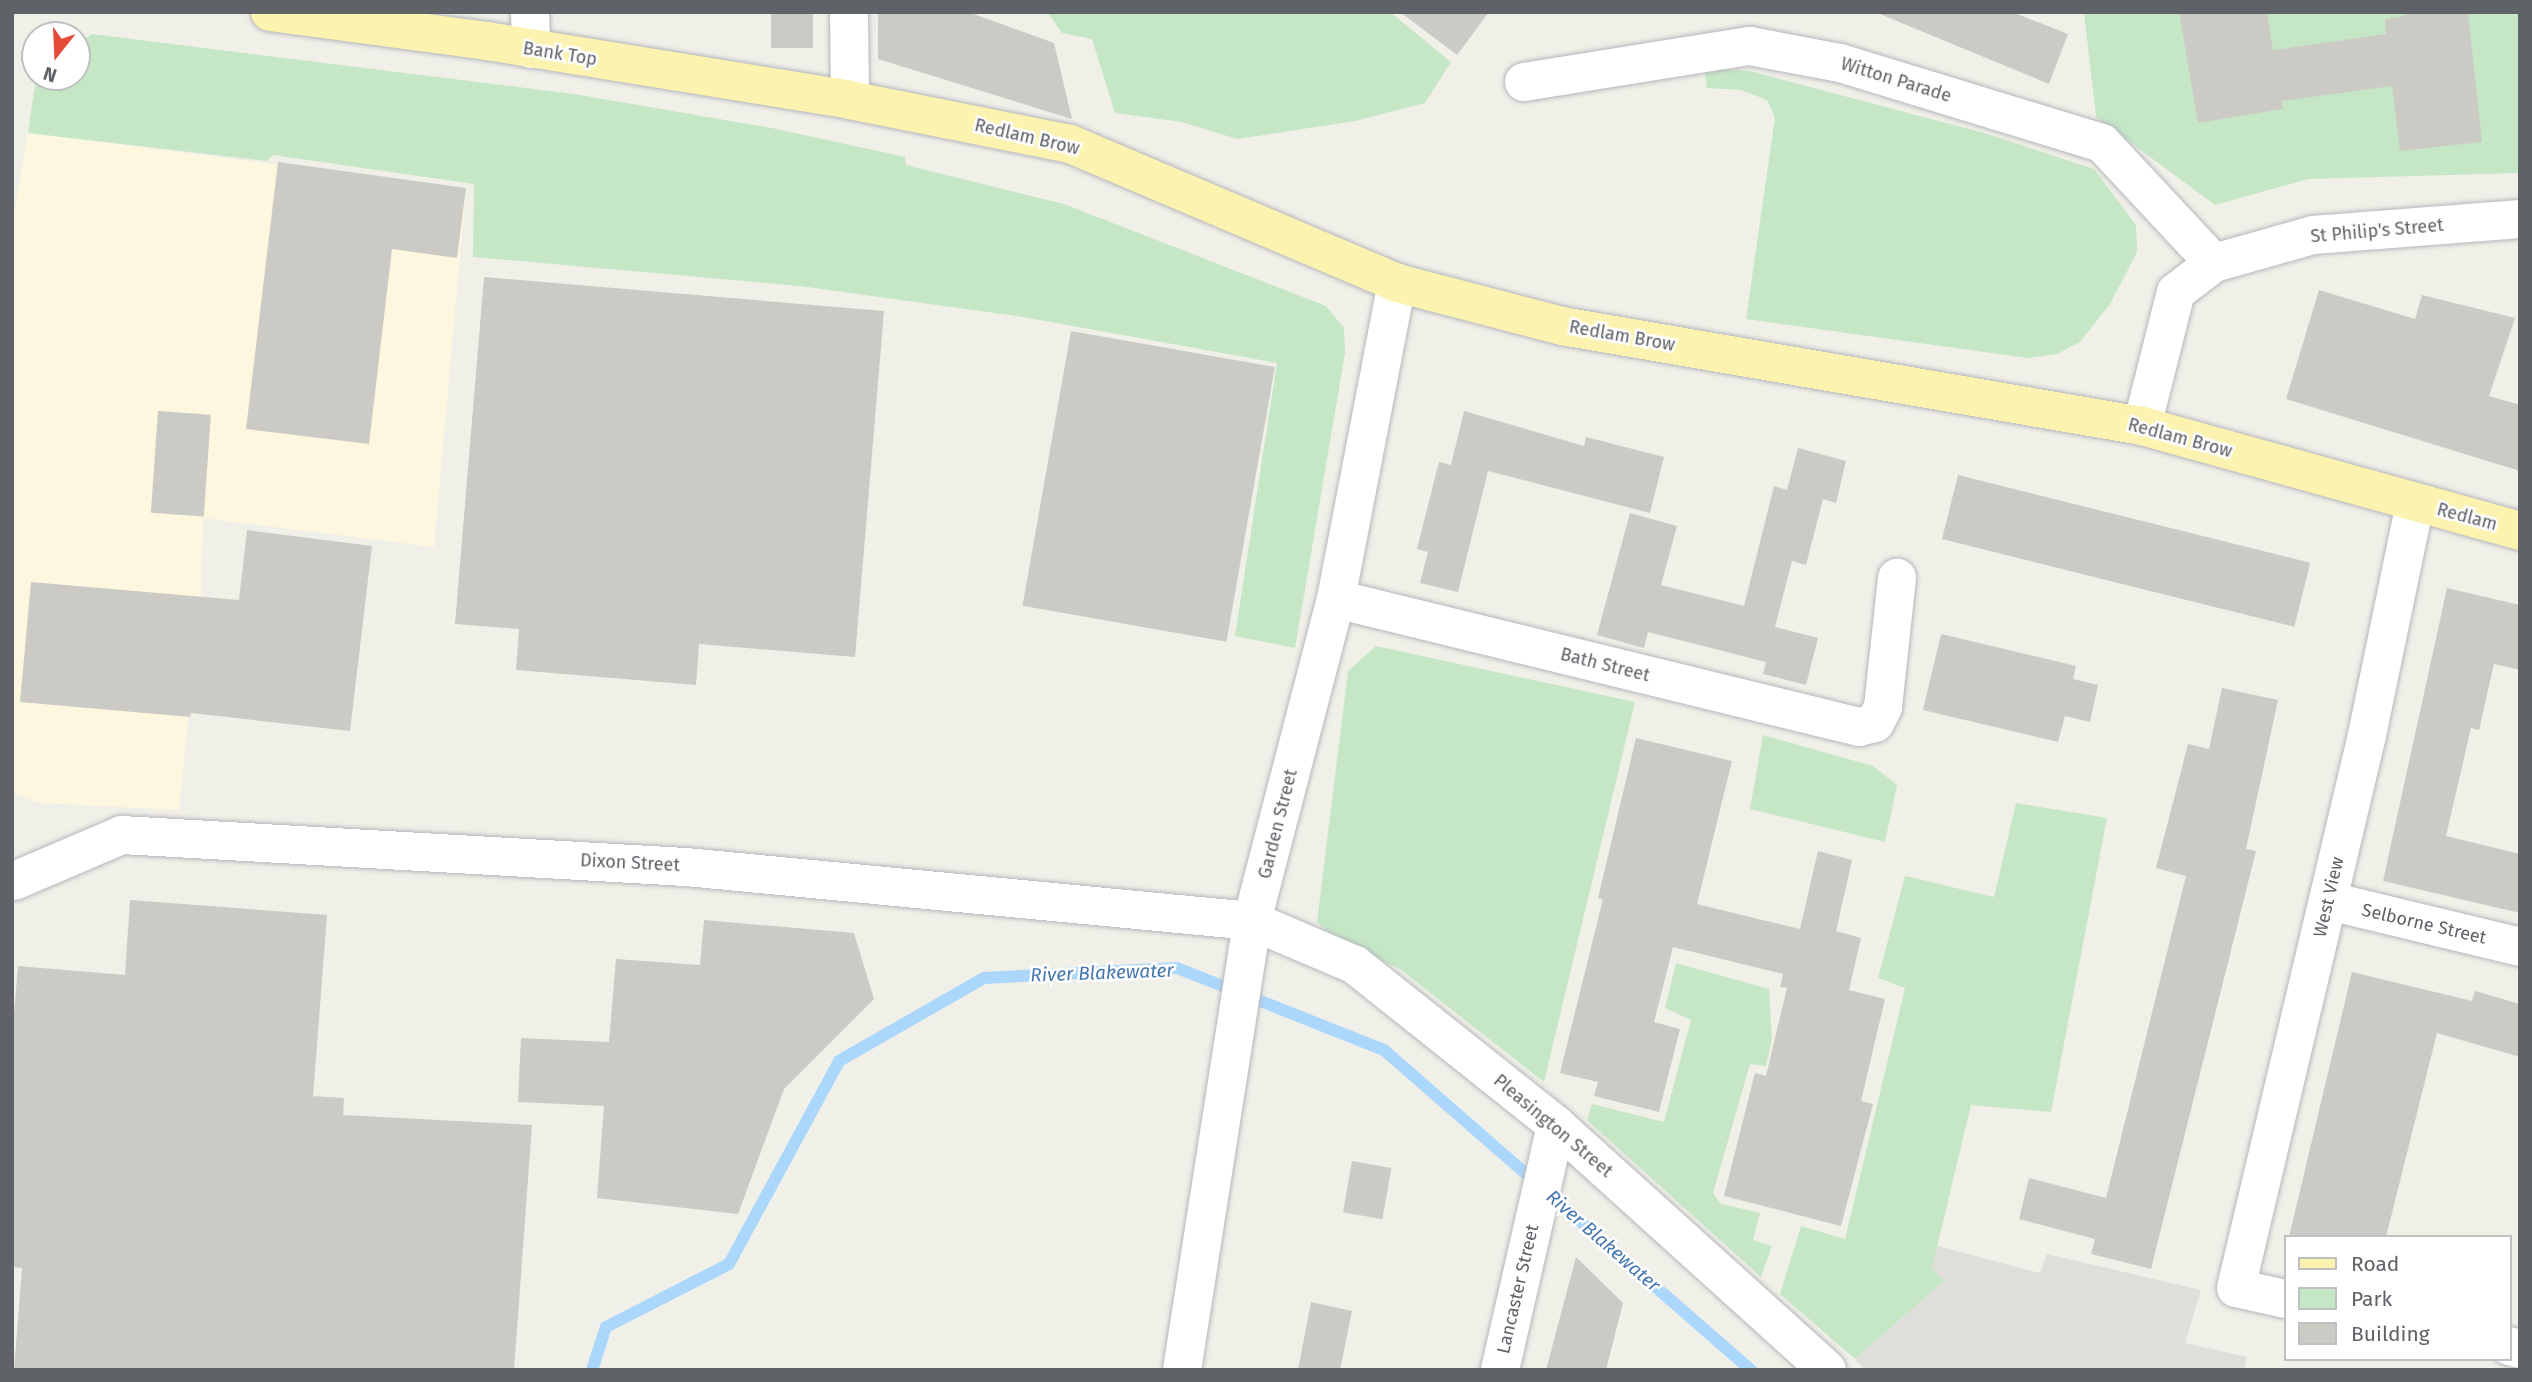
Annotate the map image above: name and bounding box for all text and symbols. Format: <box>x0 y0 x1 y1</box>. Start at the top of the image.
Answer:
north arrow <box>21 21 91 91</box>
street label: Bank Top <box>521 37 599 71</box>
street label: Witton Parade <box>1838 53 1954 107</box>
text: N <box>40 62 60 87</box>
street label: Redlam Brow <box>972 114 1082 160</box>
street label: St Philip's Street <box>2310 214 2444 248</box>
street label: Redlam Brow <box>1567 316 1677 356</box>
street label: Redlam Brow <box>2125 414 2235 462</box>
street label: Redlam <box>2434 499 2500 535</box>
street label: Bath Street <box>1558 643 1652 687</box>
street label: Garden Street <box>1254 767 1302 881</box>
street label: Dixon Street <box>580 850 680 876</box>
street label: West View <box>2309 855 2349 939</box>
street label: Selborne Street <box>2360 899 2488 949</box>
water label: River Blakewater <box>1030 959 1174 987</box>
street label: Pleasington Street <box>1489 1070 1617 1182</box>
water label: River Blakewater <box>1541 1185 1665 1297</box>
street label: Lancaster Street <box>1493 1222 1543 1356</box>
legend <box>2284 1235 2511 1361</box>
text: Road <box>2351 1251 2399 1277</box>
text: Park <box>2351 1286 2392 1312</box>
text: Building <box>2351 1321 2430 1347</box>

